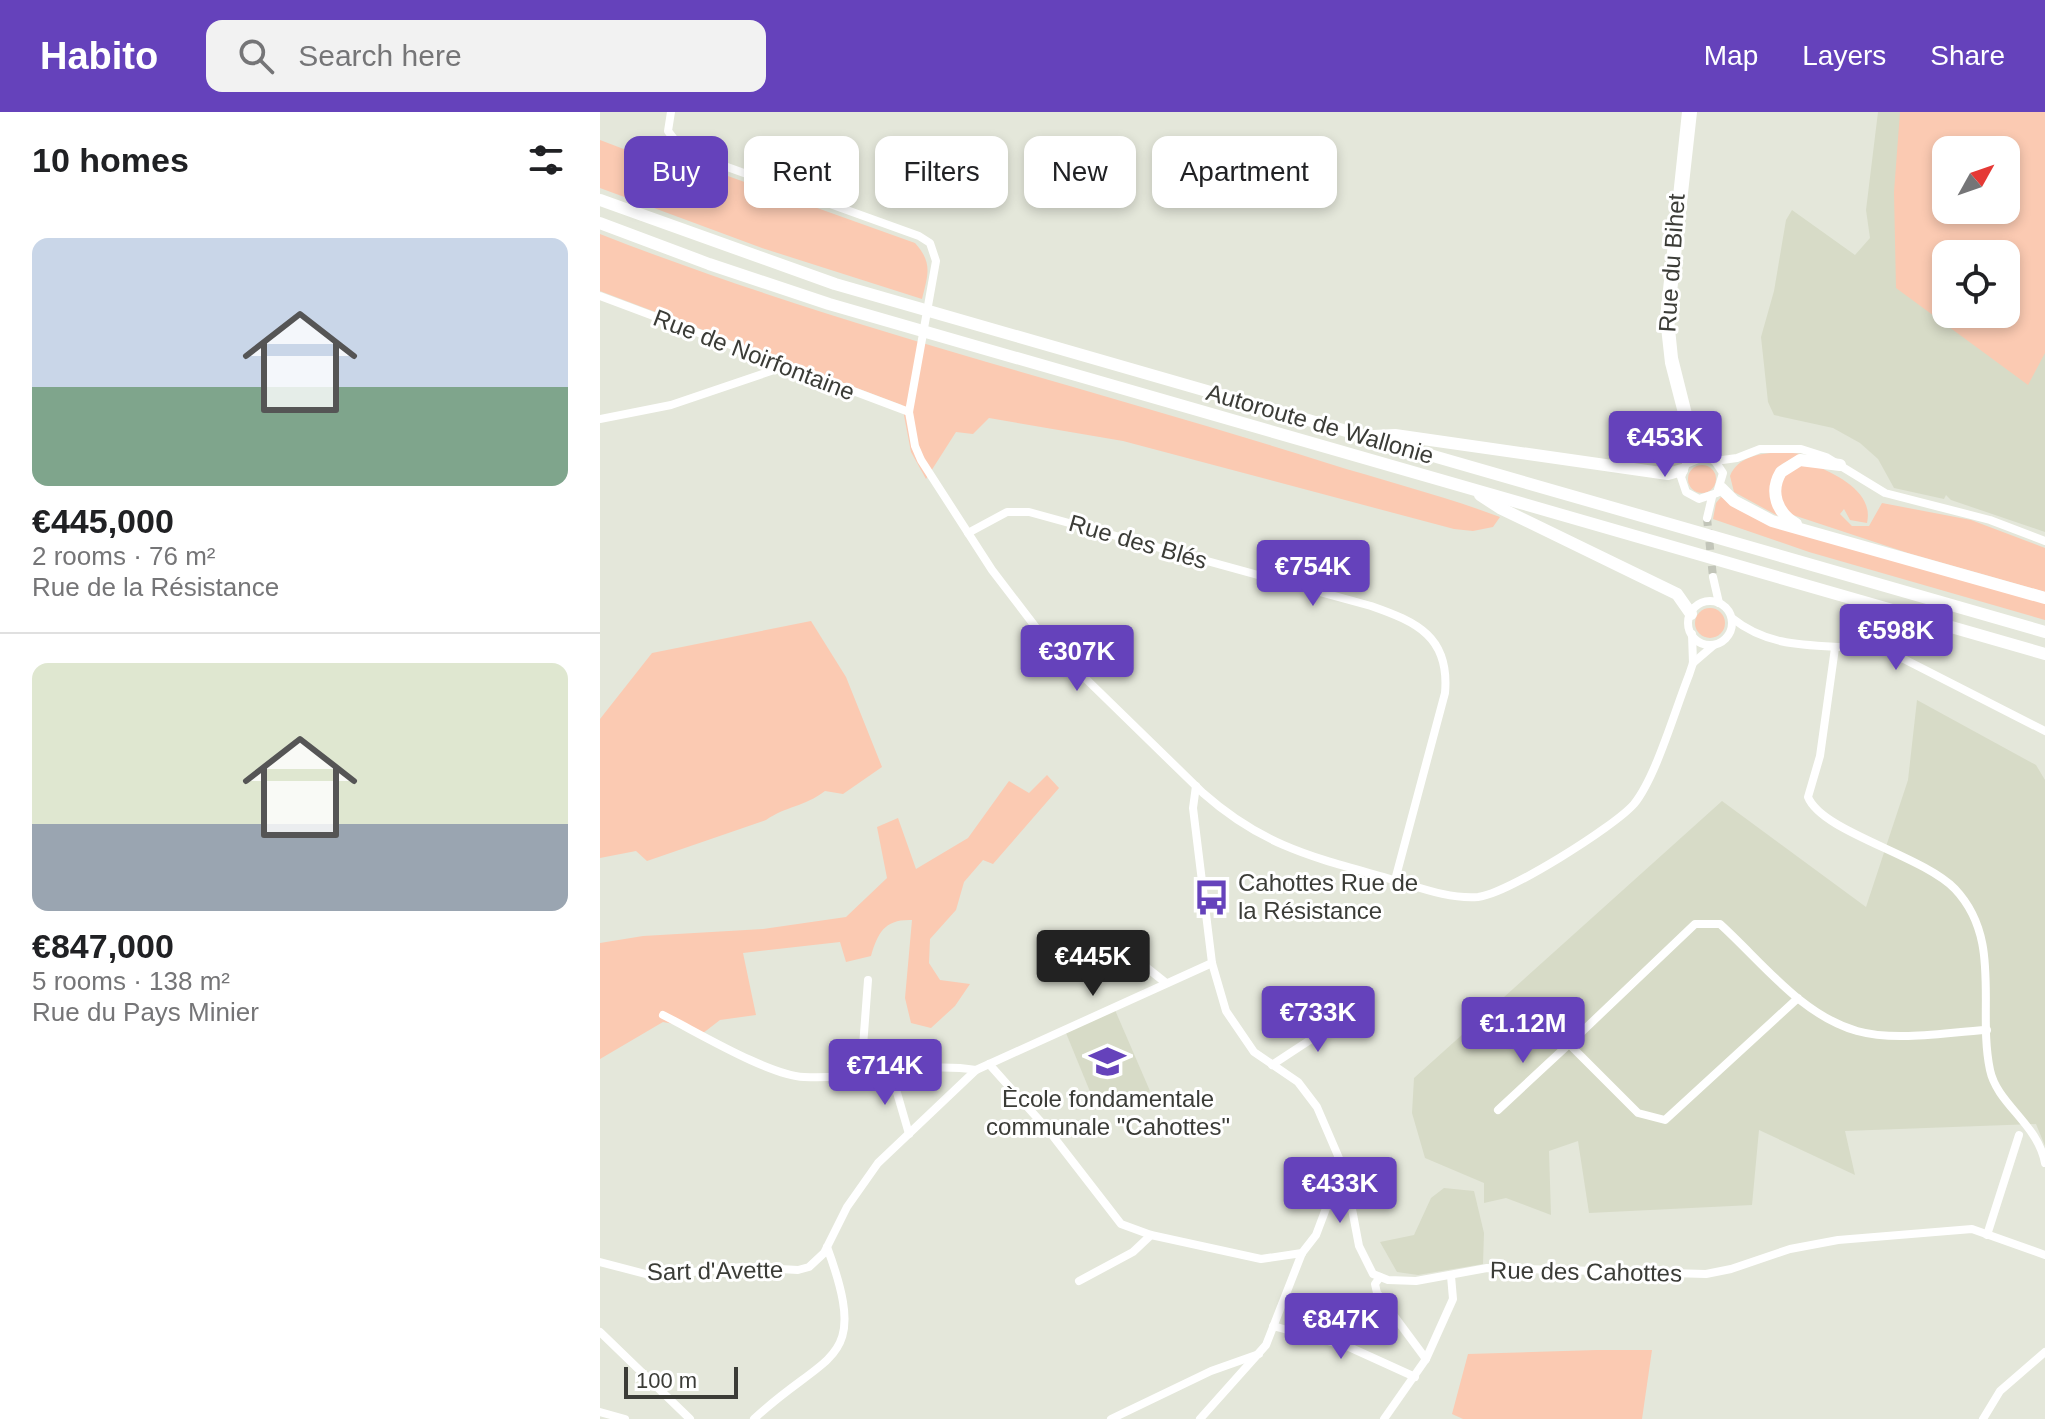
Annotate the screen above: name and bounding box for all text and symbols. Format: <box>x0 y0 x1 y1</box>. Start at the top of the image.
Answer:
search box <box>206 20 766 92</box>
icon: search <box>234 34 278 78</box>
text: Habito <box>40 35 158 77</box>
text: Search here <box>298 39 462 72</box>
text: Map <box>1704 40 1758 71</box>
text: Layers <box>1802 40 1886 71</box>
text: Share <box>1930 40 2005 71</box>
chip: Buy <box>624 136 728 208</box>
chip: Rent <box>744 136 859 208</box>
chip: Filters <box>875 136 1008 208</box>
chip: New <box>1024 136 1136 208</box>
chip: Apartment <box>1152 136 1337 208</box>
north arrow <box>1932 136 2020 224</box>
map controls <box>1932 136 2020 328</box>
icon: filters <box>524 138 568 182</box>
text: 10 homes <box>32 141 189 179</box>
street label: Rue du Bihet <box>1653 192 1690 333</box>
button: locate <box>1932 240 2020 328</box>
icon: home <box>228 290 372 434</box>
street label: Rue de Noirfontaine <box>650 304 859 405</box>
street label: Autoroute de Wallonie <box>1203 378 1437 469</box>
pin: €453K <box>1609 411 1721 479</box>
text: €453K <box>1627 422 1703 452</box>
text: €445,000 <box>32 502 174 540</box>
street label: Rue des Blés <box>1066 509 1210 574</box>
pin: €754K <box>1257 540 1369 608</box>
text: 2 rooms · 76 m² <box>32 541 216 571</box>
text: €754K <box>1275 551 1351 581</box>
text: Rue de la Résistance <box>32 572 279 602</box>
pin: €598K <box>1840 604 1952 672</box>
text: €598K <box>1858 615 1934 645</box>
pin: €307K <box>1021 625 1133 693</box>
text: €307K <box>1039 636 1115 666</box>
icon: home <box>228 715 372 859</box>
place label: Cahottes Rue de la Résistance <box>1238 869 1418 924</box>
bus stop icon: Cahottes Rue de la Résistance <box>1193 878 1231 916</box>
text: €847,000 <box>32 927 174 965</box>
pin: €445K <box>1037 930 1149 998</box>
text: €445K <box>1055 941 1131 971</box>
text: 5 rooms · 138 m² <box>32 966 230 996</box>
pin: €733K <box>1262 986 1374 1054</box>
text: Rue du Pays Minier <box>32 997 259 1027</box>
text: €733K <box>1280 997 1356 1027</box>
pin: €1.12M <box>1458 997 1588 1065</box>
text: €1.12M <box>1480 1008 1566 1038</box>
pin: €714K <box>829 1039 941 1107</box>
school or university icon: Ècole fondamentale communale "Cahottes" <box>1089 1043 1127 1081</box>
text: €714K <box>847 1050 923 1080</box>
place label: Ècole fondamentale communale "Cahottes" <box>986 1085 1230 1140</box>
pin: €433K <box>1284 1157 1396 1225</box>
text: €433K <box>1302 1168 1378 1198</box>
street label: Sart d'Avette <box>647 1256 783 1285</box>
street label: Rue des Cahottes <box>1490 1256 1682 1287</box>
pin: €847K <box>1285 1293 1397 1361</box>
text: €847K <box>1303 1304 1379 1334</box>
scale bar <box>624 1363 738 1399</box>
text: 100 m <box>636 1368 697 1393</box>

